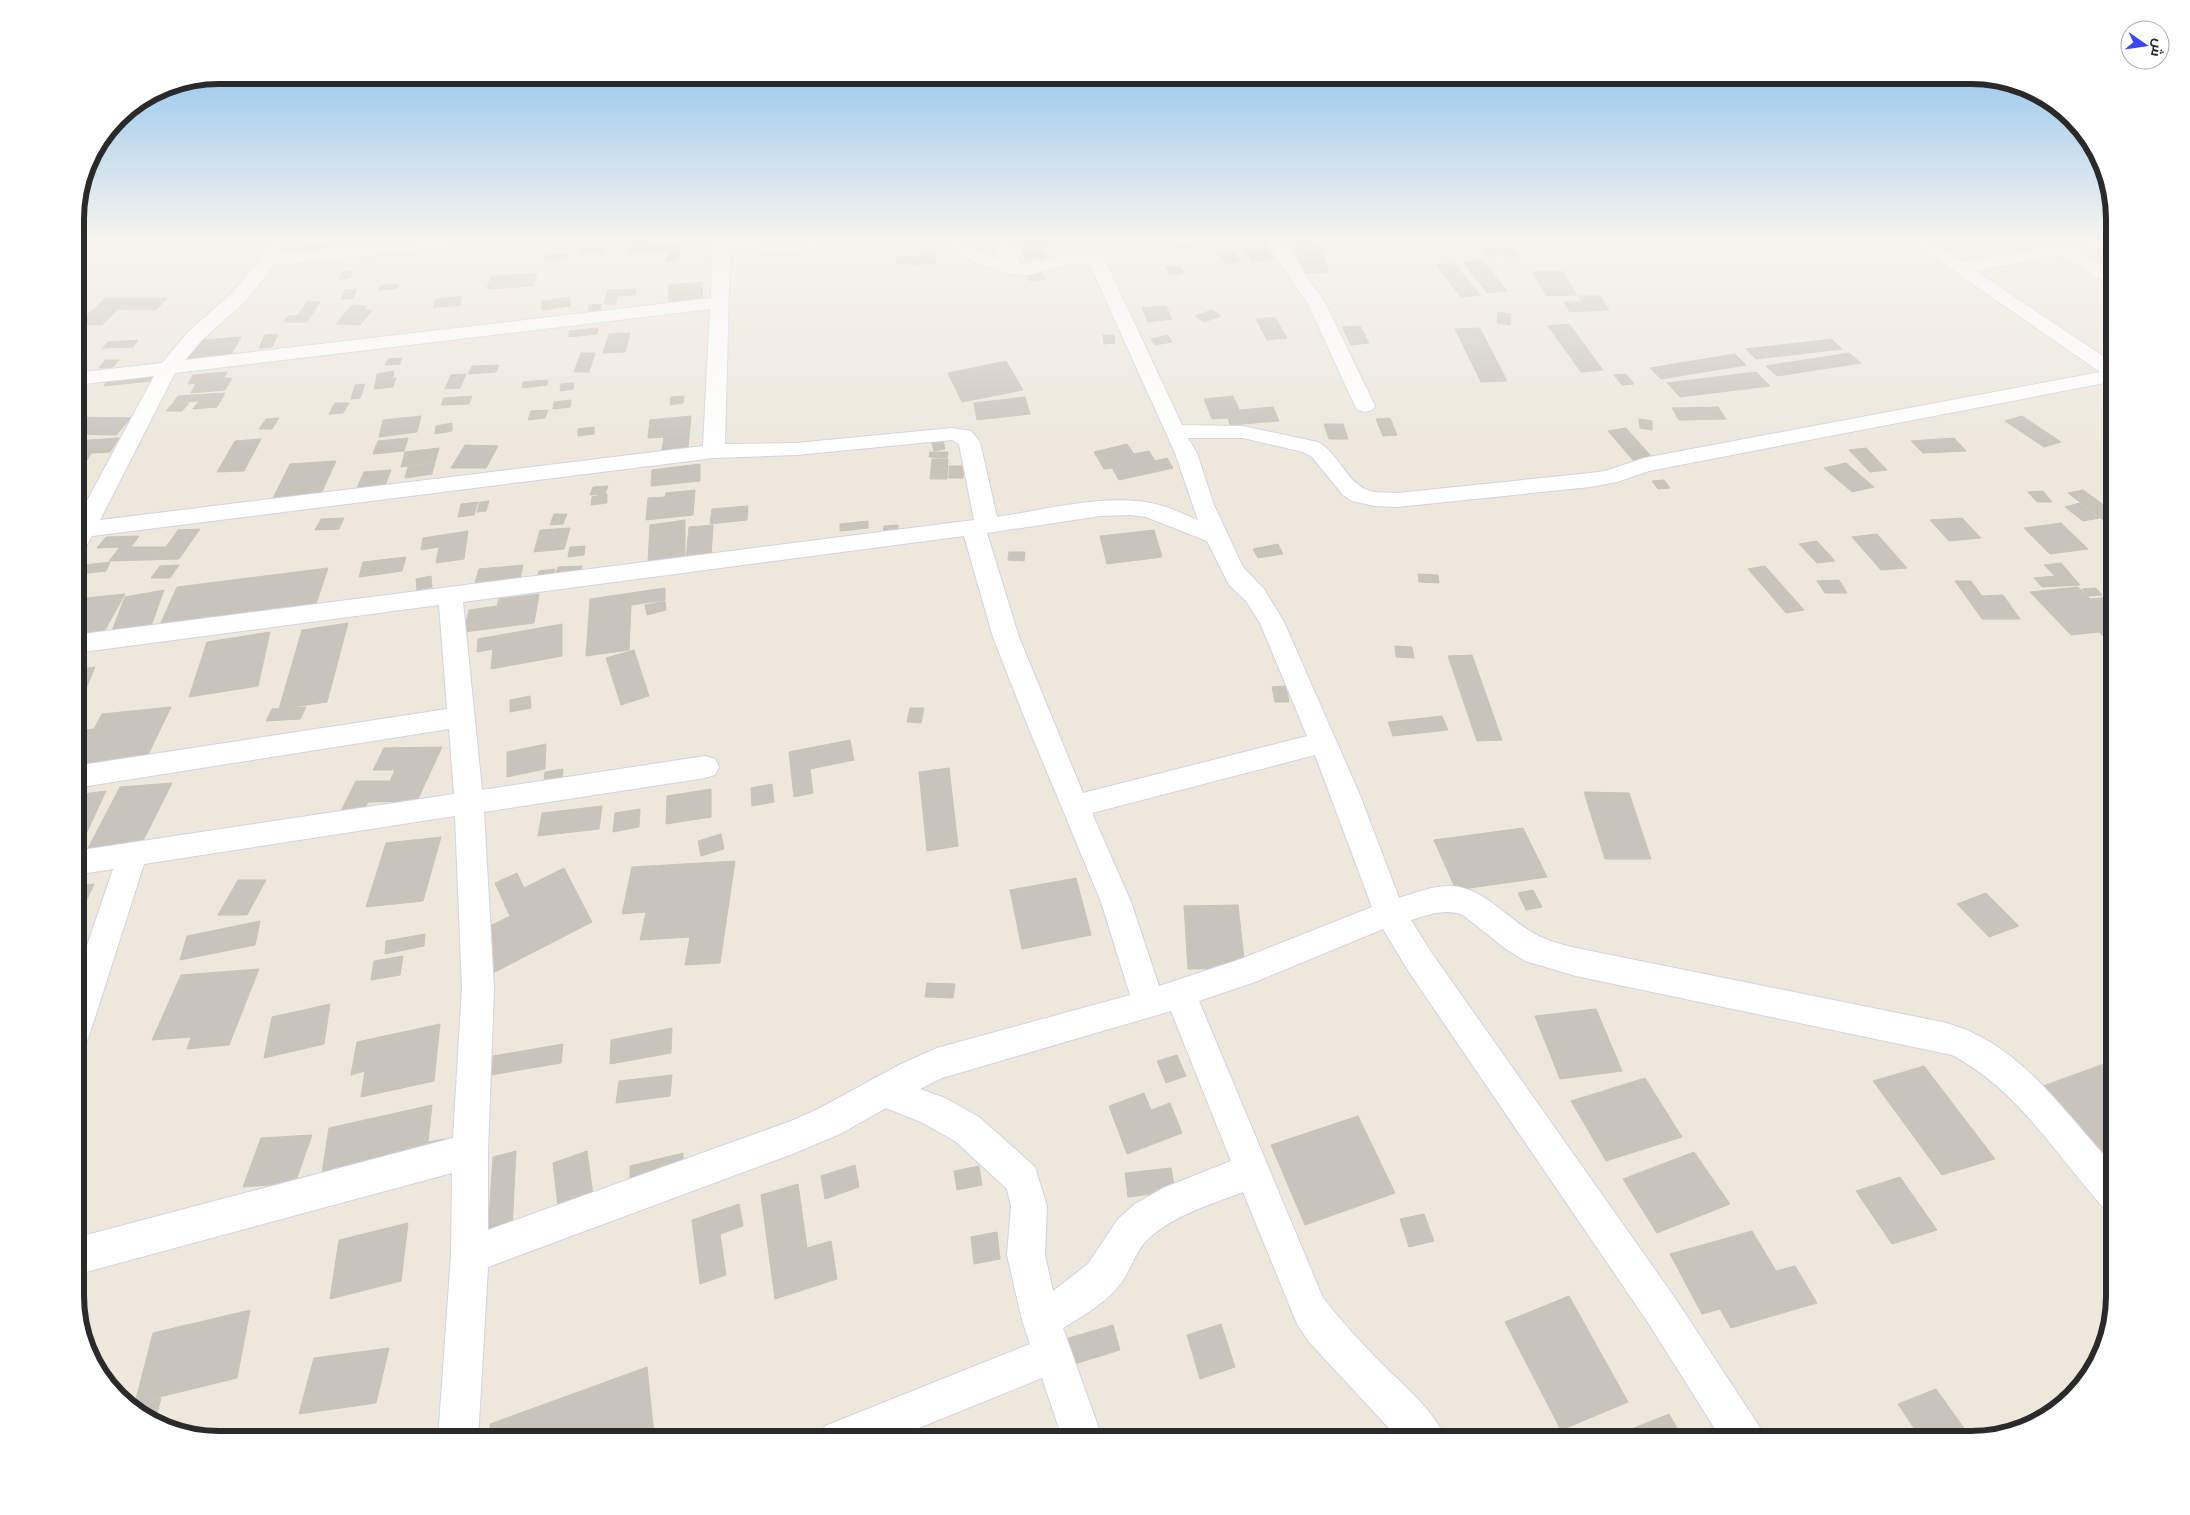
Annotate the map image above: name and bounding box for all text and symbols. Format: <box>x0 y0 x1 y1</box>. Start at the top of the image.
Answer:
north arrow <box>2120 20 2170 70</box>
text: ش <box>2145 37 2168 59</box>

